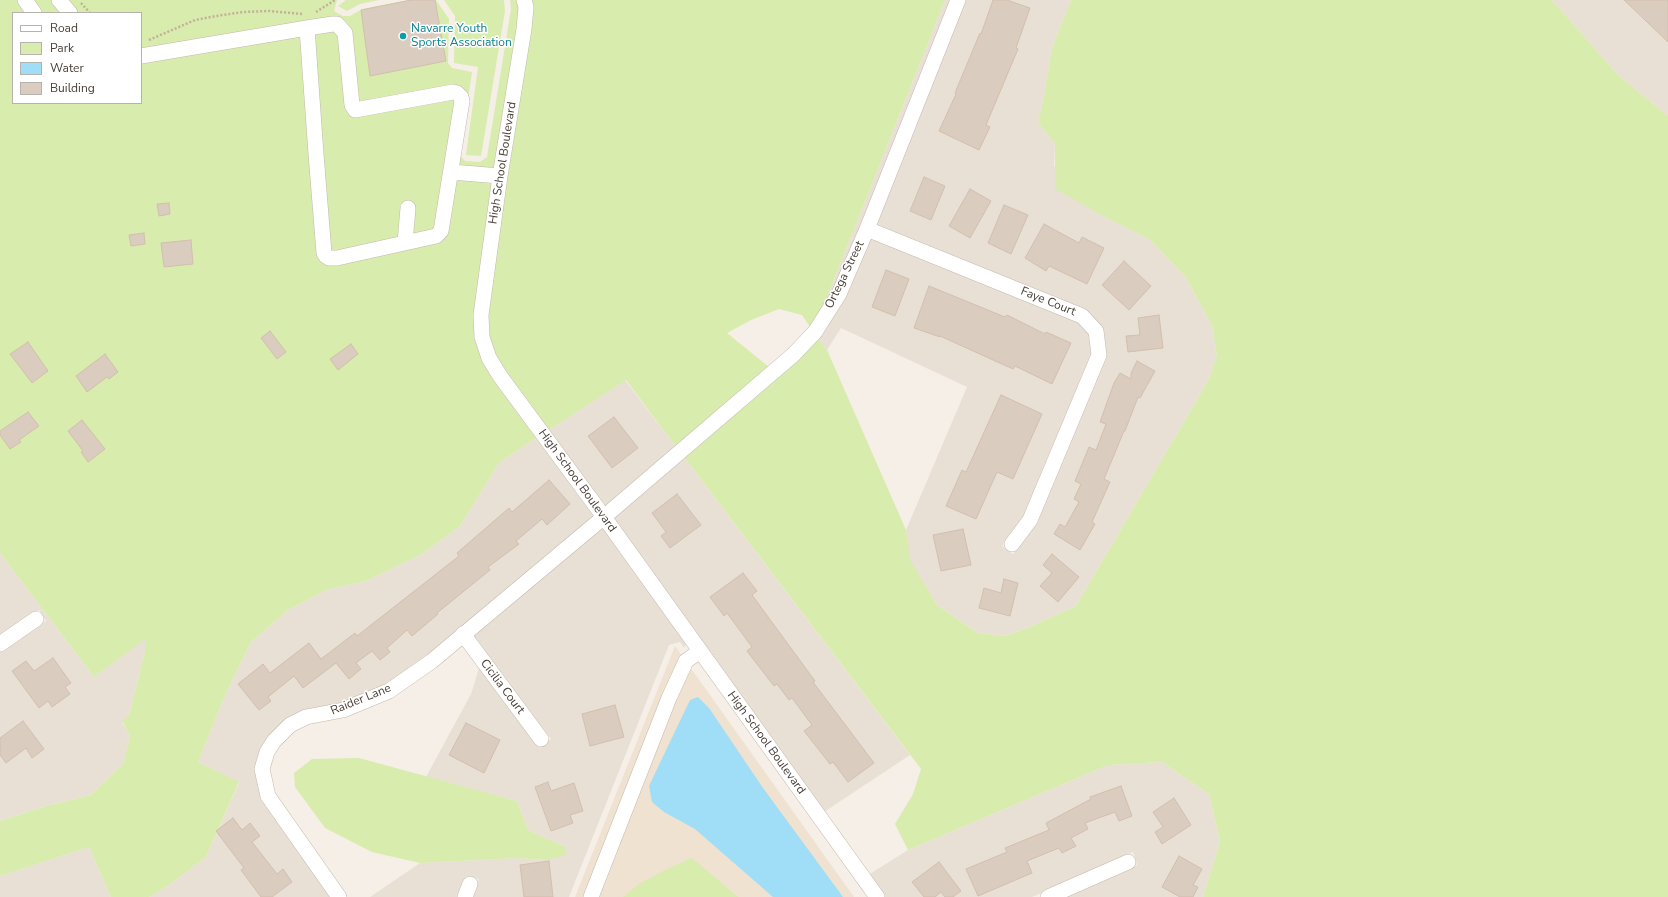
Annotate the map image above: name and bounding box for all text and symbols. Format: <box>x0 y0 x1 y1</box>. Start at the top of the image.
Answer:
legend <box>12 12 142 104</box>
text: Road <box>50 20 78 36</box>
place label: Navarre Youth Sports Association <box>411 22 512 50</box>
marker: Navarre Youth Sports Association <box>398 31 408 41</box>
text: Park <box>50 40 74 56</box>
text: Water <box>50 60 84 76</box>
text: Building <box>50 80 95 96</box>
street label: High School Boulevard <box>486 101 520 225</box>
street label: Ortega Street <box>822 239 868 311</box>
street label: Faye Court <box>1018 284 1078 320</box>
street label: High School Boulevard <box>535 427 619 535</box>
street label: Cicilia Court <box>477 657 527 717</box>
street label: Raider Lane <box>329 681 393 719</box>
street label: High School Boulevard <box>724 689 808 797</box>

